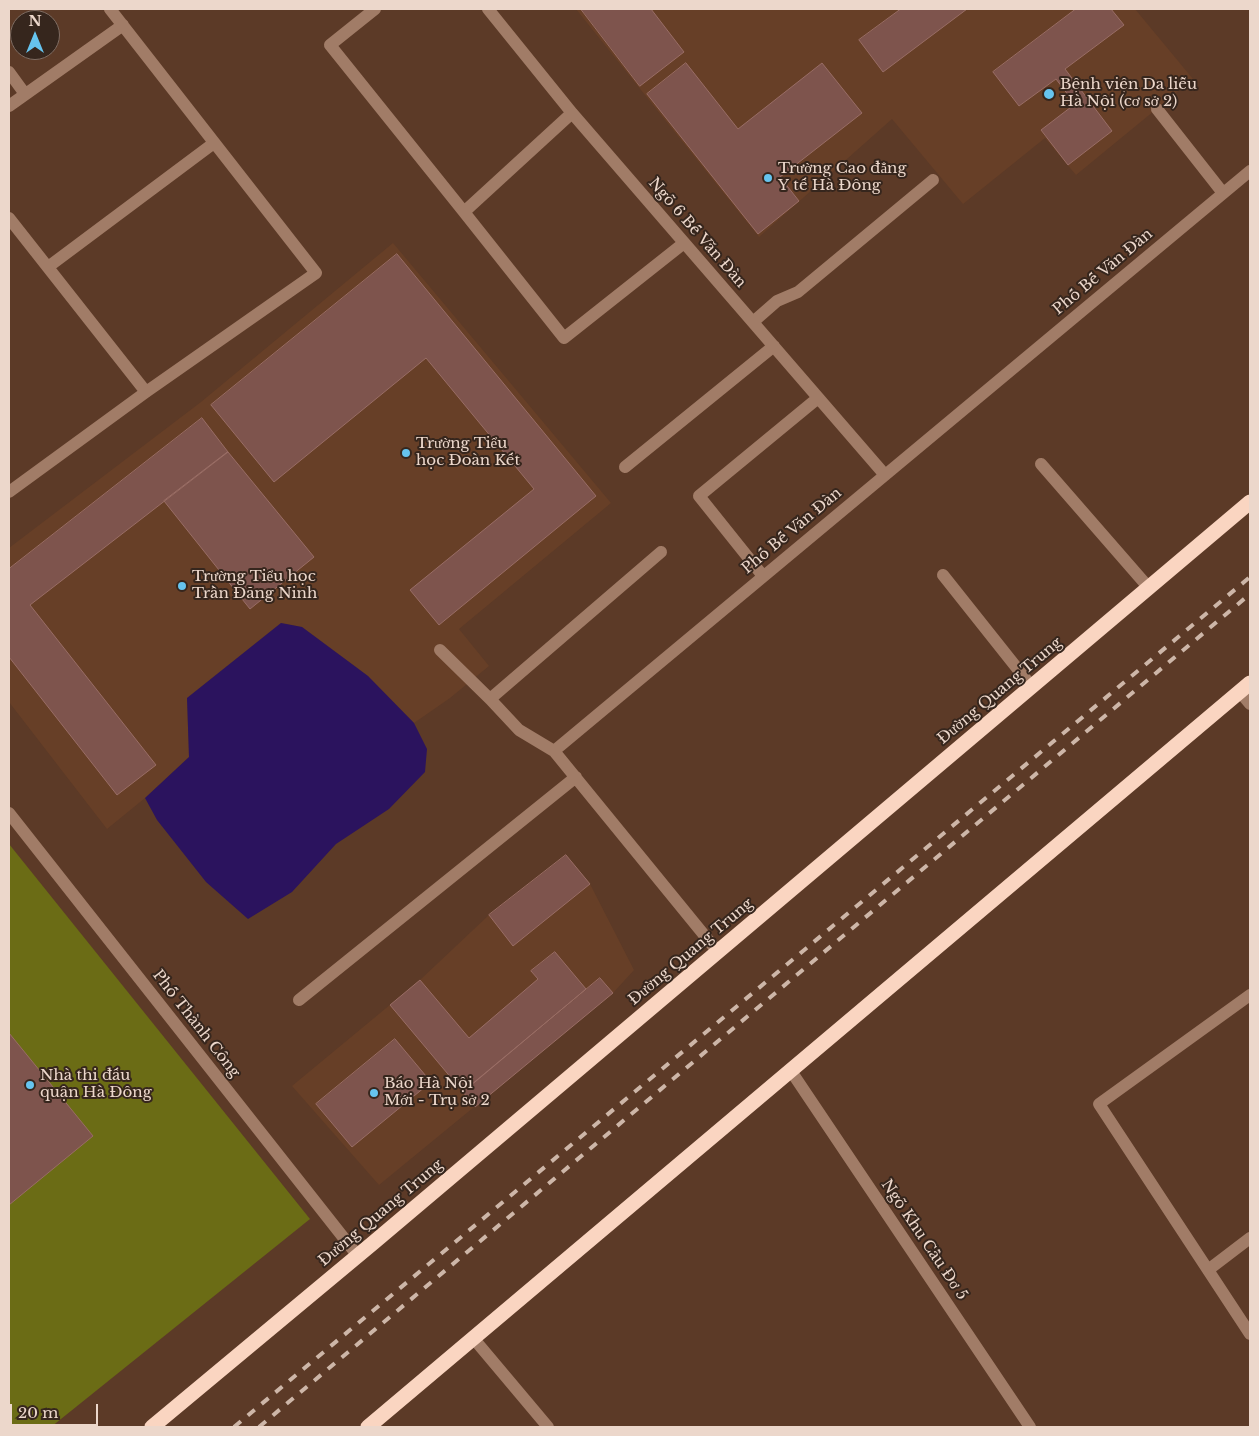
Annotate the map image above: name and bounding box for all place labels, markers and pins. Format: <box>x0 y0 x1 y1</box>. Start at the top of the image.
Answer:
place label: Bệnh viện Da liễu Hà Nội (cơ sở 2) <box>1060 76 1197 111</box>
marker: Bệnh viện Da liễu Hà Nội (cơ sở 2) <box>1042 87 1056 101</box>
place label: Trường Cao đẳng Y tế Hà Đông <box>778 160 906 195</box>
marker: Trường Cao đẳng Y tế Hà Đông <box>762 172 774 184</box>
place label: Trường Tiểu học Đoàn Kết <box>416 435 520 470</box>
marker: Trường Tiểu học Đoàn Kết <box>400 447 412 459</box>
place label: Trường Tiểu học Trần Đăng Ninh <box>192 568 317 603</box>
marker: Trường Tiểu học Trần Đăng Ninh <box>176 580 188 592</box>
place label: Nhà thi đấu quận Hà Đông <box>40 1067 152 1102</box>
place label: Báo Hà Nội Mới - Trụ sở 2 <box>384 1075 490 1110</box>
marker: Nhà thi đấu quận Hà Đông <box>24 1079 36 1091</box>
marker: Báo Hà Nội Mới - Trụ sở 2 <box>368 1087 380 1099</box>

